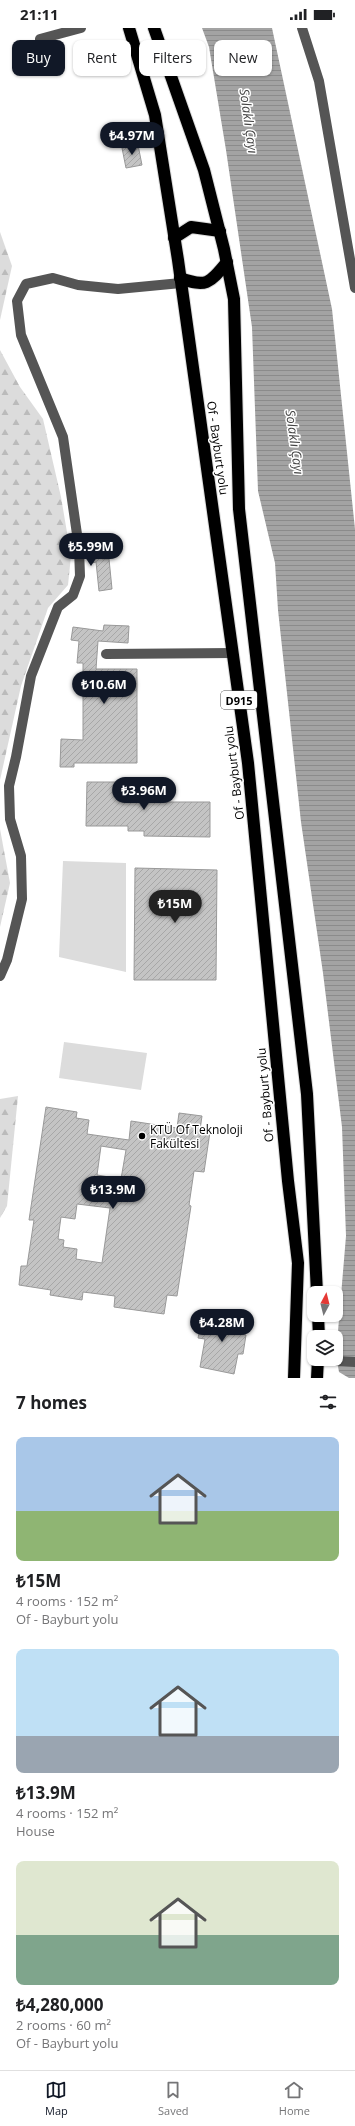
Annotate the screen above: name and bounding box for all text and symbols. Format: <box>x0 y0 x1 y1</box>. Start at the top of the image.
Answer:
text: 21:11 <box>20 4 59 24</box>
chip: Buy <box>12 40 65 76</box>
chip: Rent <box>73 40 131 76</box>
chip: Filters <box>139 40 206 76</box>
chip: New <box>214 40 272 76</box>
water label: Solaklı Çayı <box>236 88 262 154</box>
pin: ₺4.97M <box>99 122 165 156</box>
text: ₺4.97M <box>109 126 155 144</box>
street label: Of - Bayburt yolu <box>203 400 233 496</box>
water label: Solaklı Çayı <box>282 409 308 475</box>
pin: ₺5.99M <box>58 533 124 567</box>
text: ₺5.99M <box>68 537 114 555</box>
pin: ₺10.6M <box>71 671 137 705</box>
text: ₺10.6M <box>81 675 127 693</box>
road number: D915 <box>221 691 257 709</box>
street label: Of - Bayburt yolu <box>220 725 248 821</box>
pin: ₺3.96M <box>111 777 177 811</box>
text: ₺3.96M <box>121 781 167 799</box>
pin: ₺15M <box>151 890 199 924</box>
text: ₺15M <box>158 894 192 912</box>
street label: Of - Bayburt yolu <box>252 1047 278 1143</box>
place label: KTÜ Of Teknoloji Fakültesi <box>150 1121 243 1152</box>
marker: KTÜ Of Teknoloji Fakültesi <box>137 1131 147 1141</box>
pin: ₺13.9M <box>80 1176 146 1210</box>
text: ₺13.9M <box>90 1180 136 1198</box>
north arrow <box>307 1286 343 1322</box>
map controls <box>307 1286 343 1366</box>
pin: ₺4.28M <box>189 1309 255 1343</box>
text: ₺4.28M <box>199 1313 245 1331</box>
button: layers <box>307 1330 343 1366</box>
text: 7 homes <box>16 1391 87 1414</box>
icon: filters <box>317 1391 339 1413</box>
icon: home <box>142 1463 214 1535</box>
text: ₺15M <box>16 1569 61 1592</box>
text: 4 rooms · 152 m² <box>16 1592 118 1610</box>
text: Of - Bayburt yolu <box>16 1610 118 1628</box>
icon: home <box>142 1675 214 1747</box>
text: ₺13.9M <box>16 1781 76 1804</box>
text: 4 rooms · 152 m² <box>16 1804 118 1822</box>
text: House <box>16 1822 55 1840</box>
icon: home <box>142 1887 214 1959</box>
text: ₺4,280,000 <box>16 1993 103 2016</box>
text: 2 rooms · 60 m² <box>16 2016 111 2034</box>
text: Of - Bayburt yolu <box>16 2034 118 2052</box>
tab: Map <box>45 2079 68 2118</box>
tab: Saved <box>158 2079 189 2118</box>
tab: Home <box>279 2079 310 2118</box>

